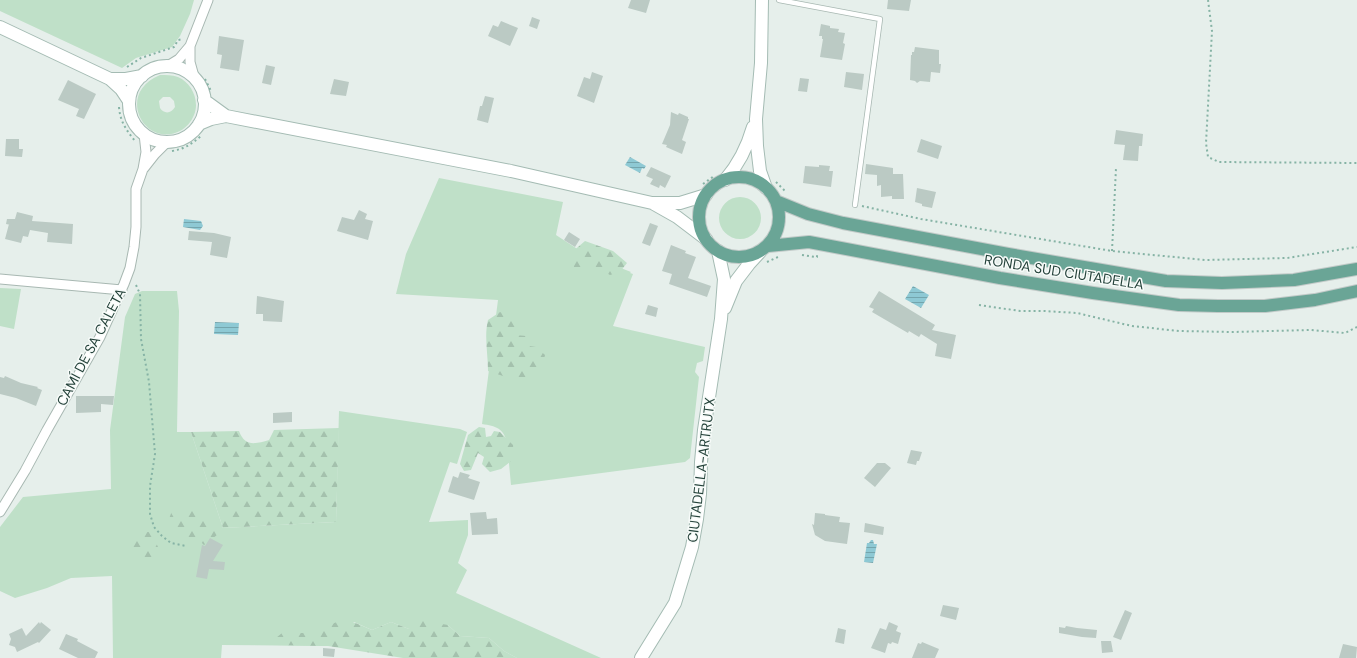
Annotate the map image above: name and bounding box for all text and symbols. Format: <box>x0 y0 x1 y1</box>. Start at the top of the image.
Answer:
street label: RONDA SUD CIUTADELLA <box>983 250 1145 294</box>
street label: CAMÍ DE SA CALETA <box>52 285 130 409</box>
street label: CIUTADELLA-ARTRUTX <box>683 396 719 544</box>

